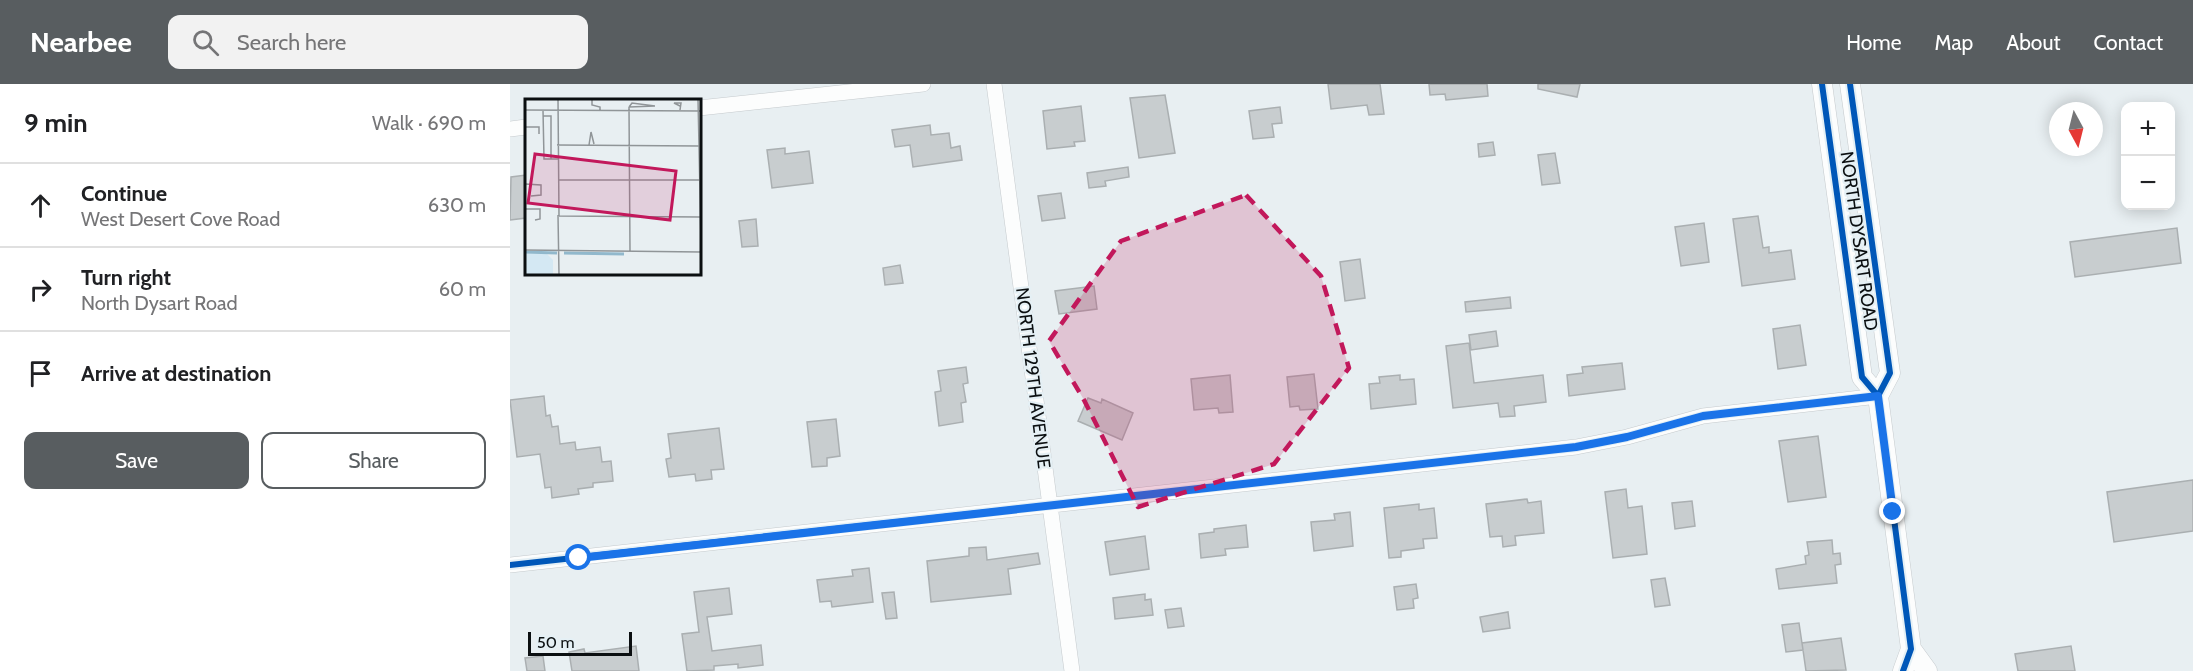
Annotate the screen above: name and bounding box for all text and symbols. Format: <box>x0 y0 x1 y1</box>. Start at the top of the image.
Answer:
search box <box>168 15 588 69</box>
text: Nearbee <box>30 25 132 59</box>
icon: search <box>189 26 222 59</box>
text: Search here <box>237 29 346 56</box>
text: Home <box>1846 30 1902 55</box>
text: Map <box>1935 30 1973 55</box>
text: About <box>2006 30 2060 55</box>
text: Contact <box>2093 30 2163 55</box>
inset map <box>525 99 700 274</box>
north arrow <box>2049 102 2103 156</box>
map controls <box>2121 102 2175 210</box>
button: + <box>2121 102 2175 156</box>
text: 9 min <box>24 107 88 139</box>
text: Walk · 690 m <box>372 111 486 135</box>
street label: NORTH DYSART ROAD <box>1836 150 1882 332</box>
button: − <box>2121 156 2175 210</box>
text: Continue <box>81 180 167 207</box>
icon: ahead <box>24 189 57 222</box>
text: 630 m <box>428 193 486 217</box>
text: West Desert Cove Road <box>81 207 280 231</box>
text: Turn right <box>81 264 171 291</box>
icon: right <box>24 273 57 306</box>
text: 60 m <box>439 277 486 301</box>
street label: NORTH 129TH AVENUE <box>1011 286 1055 470</box>
text: North Dysart Road <box>81 291 238 315</box>
icon: arrive <box>24 357 57 390</box>
text: Arrive at destination <box>81 360 271 387</box>
button: Save <box>24 432 249 489</box>
button: Share <box>261 432 486 489</box>
route end <box>1879 498 1905 524</box>
route start <box>565 544 591 570</box>
scale bar <box>528 629 632 656</box>
text: 50 m <box>537 633 574 652</box>

